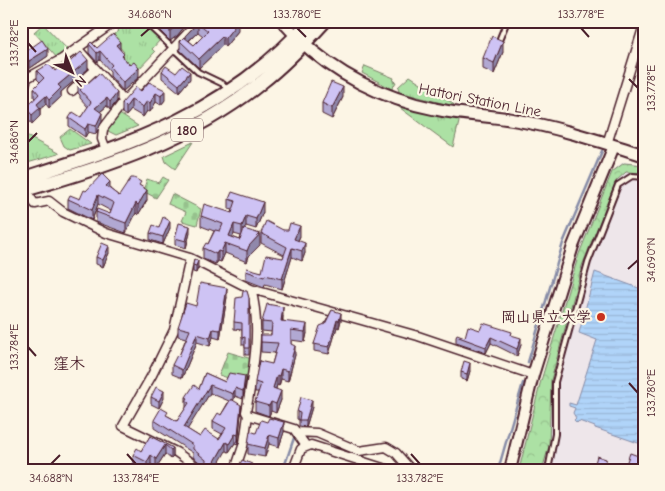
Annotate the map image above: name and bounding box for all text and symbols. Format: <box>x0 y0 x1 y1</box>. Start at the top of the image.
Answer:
text: 34.686°N <box>128 7 172 21</box>
text: 133.780°E <box>273 7 321 21</box>
text: 133.778°E <box>558 7 604 21</box>
text: 133.782°E <box>7 19 21 67</box>
north arrow <box>48 48 98 98</box>
text: 133.778°E <box>644 65 658 111</box>
text: N <box>71 72 90 90</box>
street label: Hattori Station Line <box>417 79 543 121</box>
road number: 180 <box>171 118 203 142</box>
text: 34.686°N <box>7 120 21 164</box>
text: 34.690°N <box>644 238 658 282</box>
place label: 岡山県立大学 <box>501 308 591 326</box>
marker: 岡山県立大学 <box>595 311 607 323</box>
text: 133.784°E <box>7 324 21 370</box>
district label: 窪木 <box>53 355 85 373</box>
text: 133.780°E <box>644 369 658 417</box>
text: 34.688°N <box>29 471 73 485</box>
text: 133.784°E <box>113 471 159 485</box>
text: 133.782°E <box>396 471 444 485</box>

